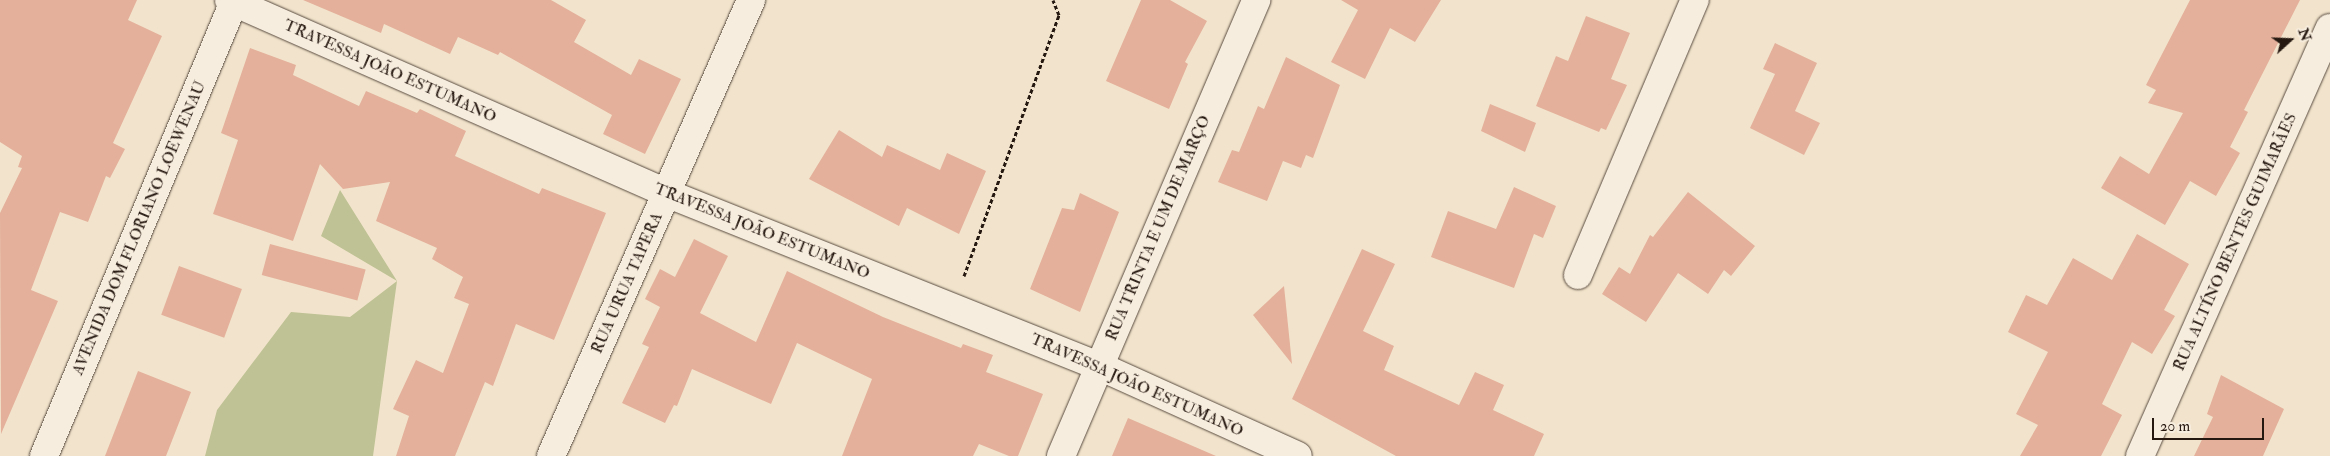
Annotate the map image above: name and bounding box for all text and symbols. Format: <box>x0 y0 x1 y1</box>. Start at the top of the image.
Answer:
street label: TRAVESSA JOÃO ESTUMANO <box>281 15 499 127</box>
north arrow <box>2265 15 2315 65</box>
text: N <box>2294 26 2315 43</box>
street label: AVENIDA DOM FLORIANO LOEWENAU <box>68 78 210 378</box>
street label: RUA ALTÍNO BENTES GUIMARÃES <box>2169 110 2301 374</box>
street label: RUA TRINTA E UM DE MARÇO <box>1102 112 1214 344</box>
street label: TRAVESSA JOÃO ESTUMANO <box>651 179 873 283</box>
street label: RUA URUA TAPERA <box>587 209 667 357</box>
street label: TRAVESSA JOÃO ESTUMANO <box>1028 329 1246 441</box>
scale bar <box>2155 408 2268 440</box>
text: 20 m <box>2160 417 2190 436</box>

